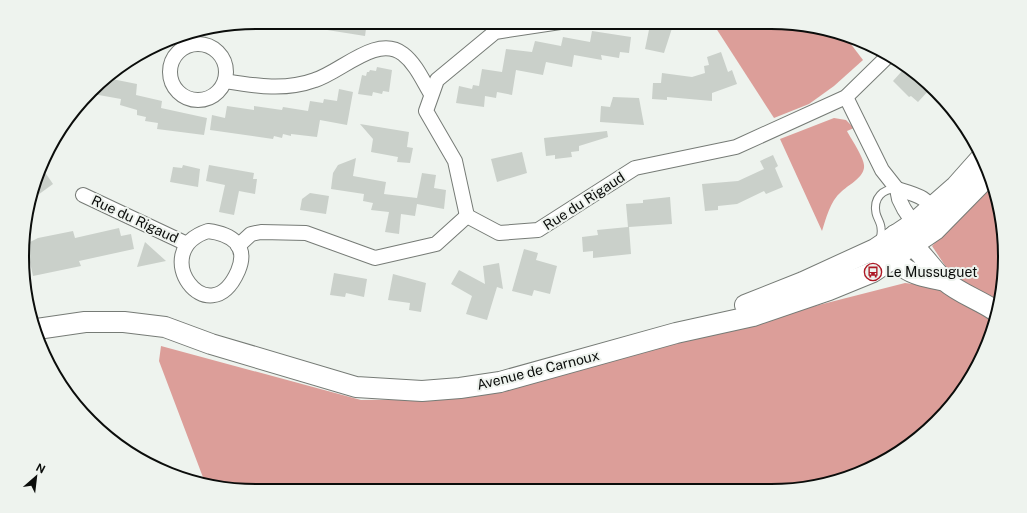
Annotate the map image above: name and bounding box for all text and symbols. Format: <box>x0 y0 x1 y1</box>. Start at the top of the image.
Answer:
street label: Rue du Rigaud <box>540 169 628 233</box>
street label: Rue du Rigaud <box>89 192 181 246</box>
bus stop icon: Le Mussuguet <box>863 262 883 282</box>
place label: Le Mussuguet <box>886 264 978 280</box>
street label: Avenue de Carnoux <box>475 347 601 393</box>
north arrow <box>16 457 56 497</box>
text: N <box>34 461 47 475</box>

